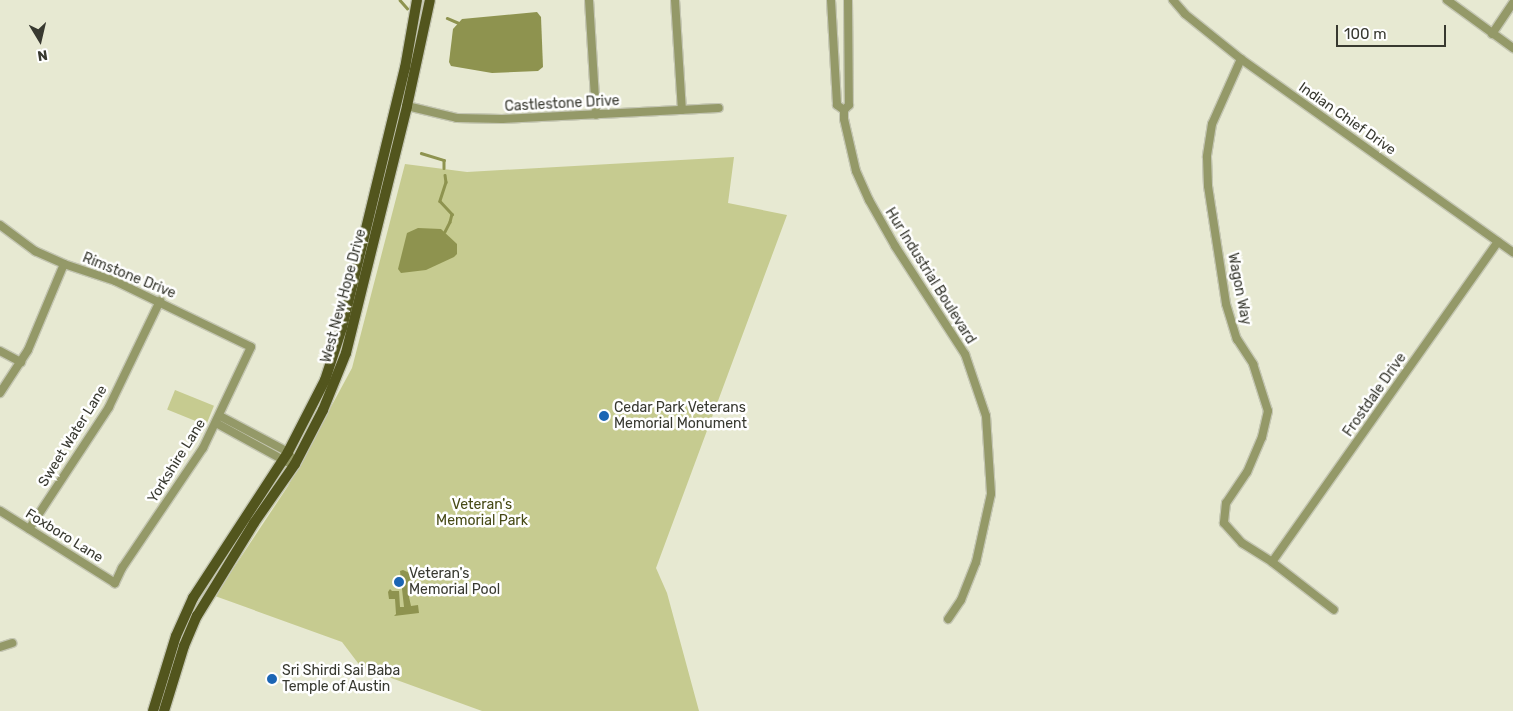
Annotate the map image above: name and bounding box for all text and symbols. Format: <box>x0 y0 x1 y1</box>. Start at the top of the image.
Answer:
north arrow <box>15 15 65 65</box>
scale bar <box>1338 15 1448 47</box>
text: 100 m <box>1344 25 1386 43</box>
text: N <box>36 46 49 64</box>
street label: Indian Chief Drive <box>1295 79 1399 159</box>
street label: Castlestone Drive <box>504 93 620 115</box>
street label: Hur Industrial Boulevard <box>881 205 979 347</box>
street label: West New Hope Drive <box>318 227 370 365</box>
street label: Rimstone Drive <box>80 250 178 302</box>
street label: Wagon Way <box>1224 251 1254 327</box>
street label: Frostdale Drive <box>1340 350 1410 440</box>
street label: Sweet Water Lane <box>35 382 111 490</box>
place label: Cedar Park Veterans Memorial Monument <box>614 400 747 432</box>
marker: Cedar Park Veterans Memorial Monument <box>598 410 610 422</box>
street label: Yorkshire Lane <box>145 416 209 506</box>
park label: Veteran's Memorial Park <box>436 497 528 530</box>
street label: Foxboro Lane <box>22 505 106 567</box>
place label: Veteran's Memorial Pool <box>409 566 500 598</box>
marker: Veteran's Memorial Pool <box>393 576 405 588</box>
place label: Sri Shirdi Sai Baba Temple of Austin <box>282 663 400 696</box>
marker: Sri Shirdi Sai Baba Temple of Austin <box>266 673 278 685</box>

